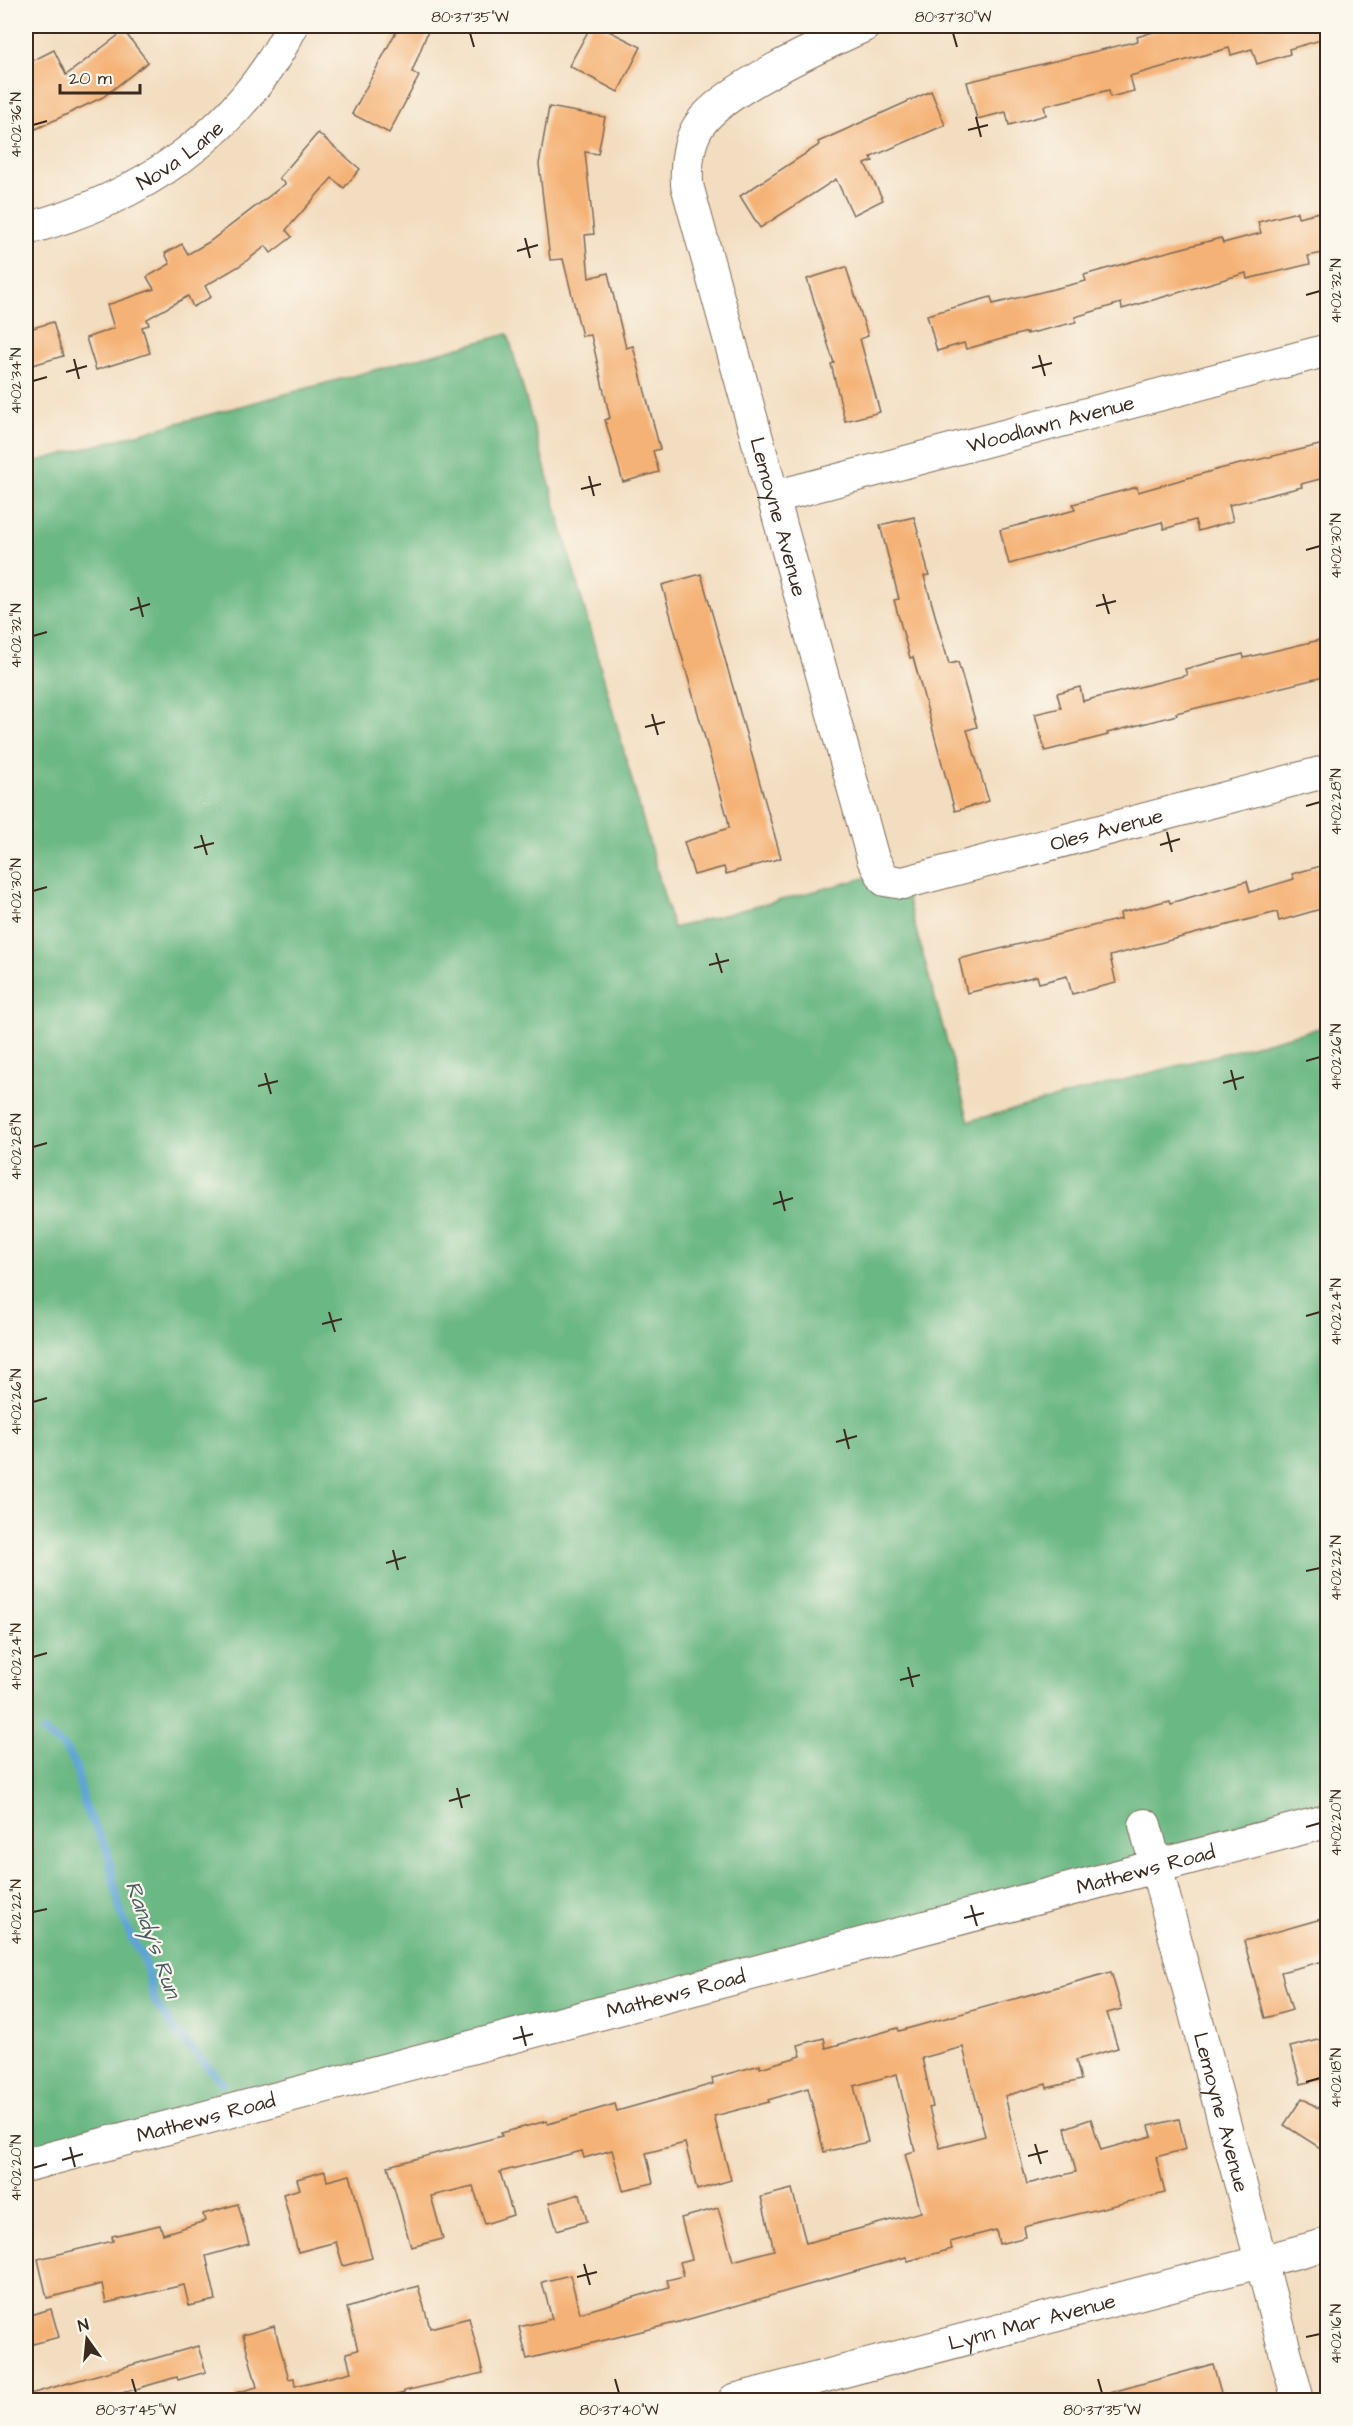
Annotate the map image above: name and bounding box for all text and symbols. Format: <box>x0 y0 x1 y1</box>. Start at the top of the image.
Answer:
text: 80°37'35"W <box>431 7 509 28</box>
text: 80°37'30"W <box>915 7 991 28</box>
scale bar <box>60 57 140 95</box>
text: 20 m <box>69 66 112 91</box>
text: 41°02'36"N <box>6 92 27 158</box>
street label: Nova Lane <box>131 114 230 197</box>
text: 41°02'32"N <box>1326 258 1347 324</box>
text: 41°02'34"N <box>6 348 27 414</box>
street label: Woodlawn Avenue <box>964 388 1138 460</box>
street label: Lemoyne Avenue <box>742 434 814 600</box>
text: 41°02'30"N <box>1326 513 1347 579</box>
text: 41°02'32"N <box>6 603 27 669</box>
text: 41°02'28"N <box>1326 768 1347 836</box>
street label: Oles Avenue <box>1047 801 1166 859</box>
text: 41°02'30"N <box>6 858 27 924</box>
text: 41°02'26"N <box>1326 1024 1347 1090</box>
text: 41°02'28"N <box>6 1113 27 1181</box>
text: 41°02'24"N <box>1326 1278 1347 1346</box>
text: 41°02'26"N <box>6 1369 27 1435</box>
text: 41°02'22"N <box>1326 1535 1347 1601</box>
text: 41°02'24"N <box>6 1623 27 1691</box>
text: 41°02'20"N <box>1326 1790 1347 1856</box>
street label: Mathews Road <box>1073 1837 1219 1902</box>
water label: Randy's Run <box>116 1877 189 2005</box>
text: 41°02'22"N <box>6 1879 27 1945</box>
street label: Mathews Road <box>603 1962 749 2026</box>
street label: Lemoyne Avenue <box>1186 2029 1256 2195</box>
text: 41°02'18"N <box>1326 2048 1347 2108</box>
street label: Mathews Road <box>133 2086 279 2150</box>
text: 41°02'20"N <box>6 2135 27 2201</box>
street label: Lynn Mar Avenue <box>945 2286 1119 2358</box>
text: 41°02'16"N <box>1326 2304 1347 2364</box>
north arrow <box>57 2309 117 2369</box>
text: N <box>76 2314 91 2337</box>
text: 80°37'45"W <box>96 2400 176 2421</box>
text: 80°37'40"W <box>579 2400 659 2421</box>
text: 80°37'35"W <box>1063 2400 1141 2421</box>

